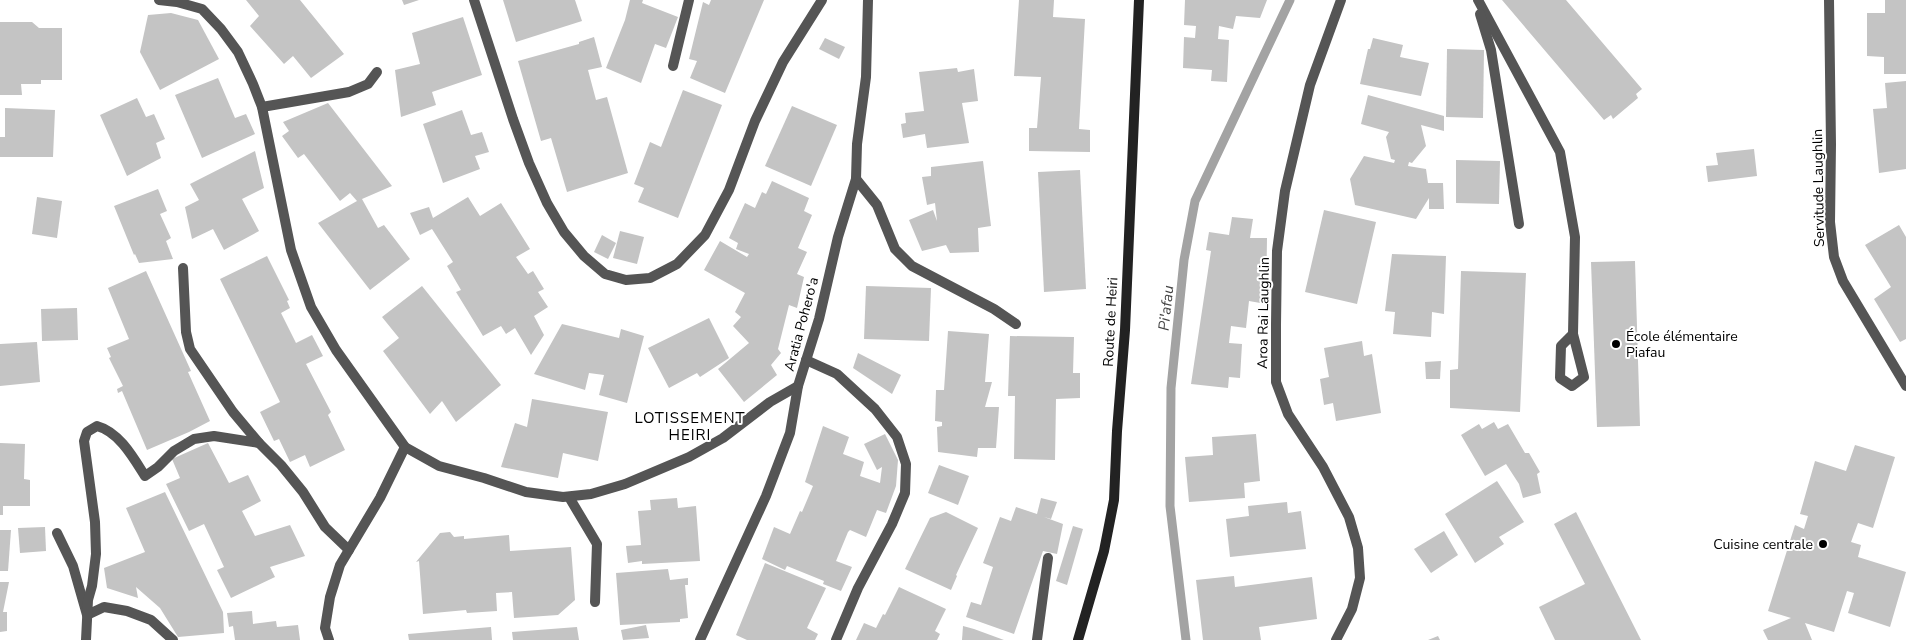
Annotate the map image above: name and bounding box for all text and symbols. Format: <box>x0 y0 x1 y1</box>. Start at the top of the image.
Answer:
street label: Servitude Laughlin <box>1808 129 1829 247</box>
street label: Aroa Rai Laughlin <box>1253 257 1274 369</box>
street label: Aratia Pohero'a <box>780 275 823 373</box>
street label: Route de Heiri <box>1099 277 1122 367</box>
water label: Pi'afau <box>1154 284 1178 332</box>
place label: École élémentaire Piafau <box>1626 327 1738 362</box>
marker: École élémentaire Piafau <box>1610 338 1622 350</box>
district label: LOTISSEMENT HEIRI <box>634 408 746 445</box>
place label: Cuisine centrale <box>1713 535 1813 554</box>
marker: Cuisine centrale <box>1817 538 1829 550</box>

